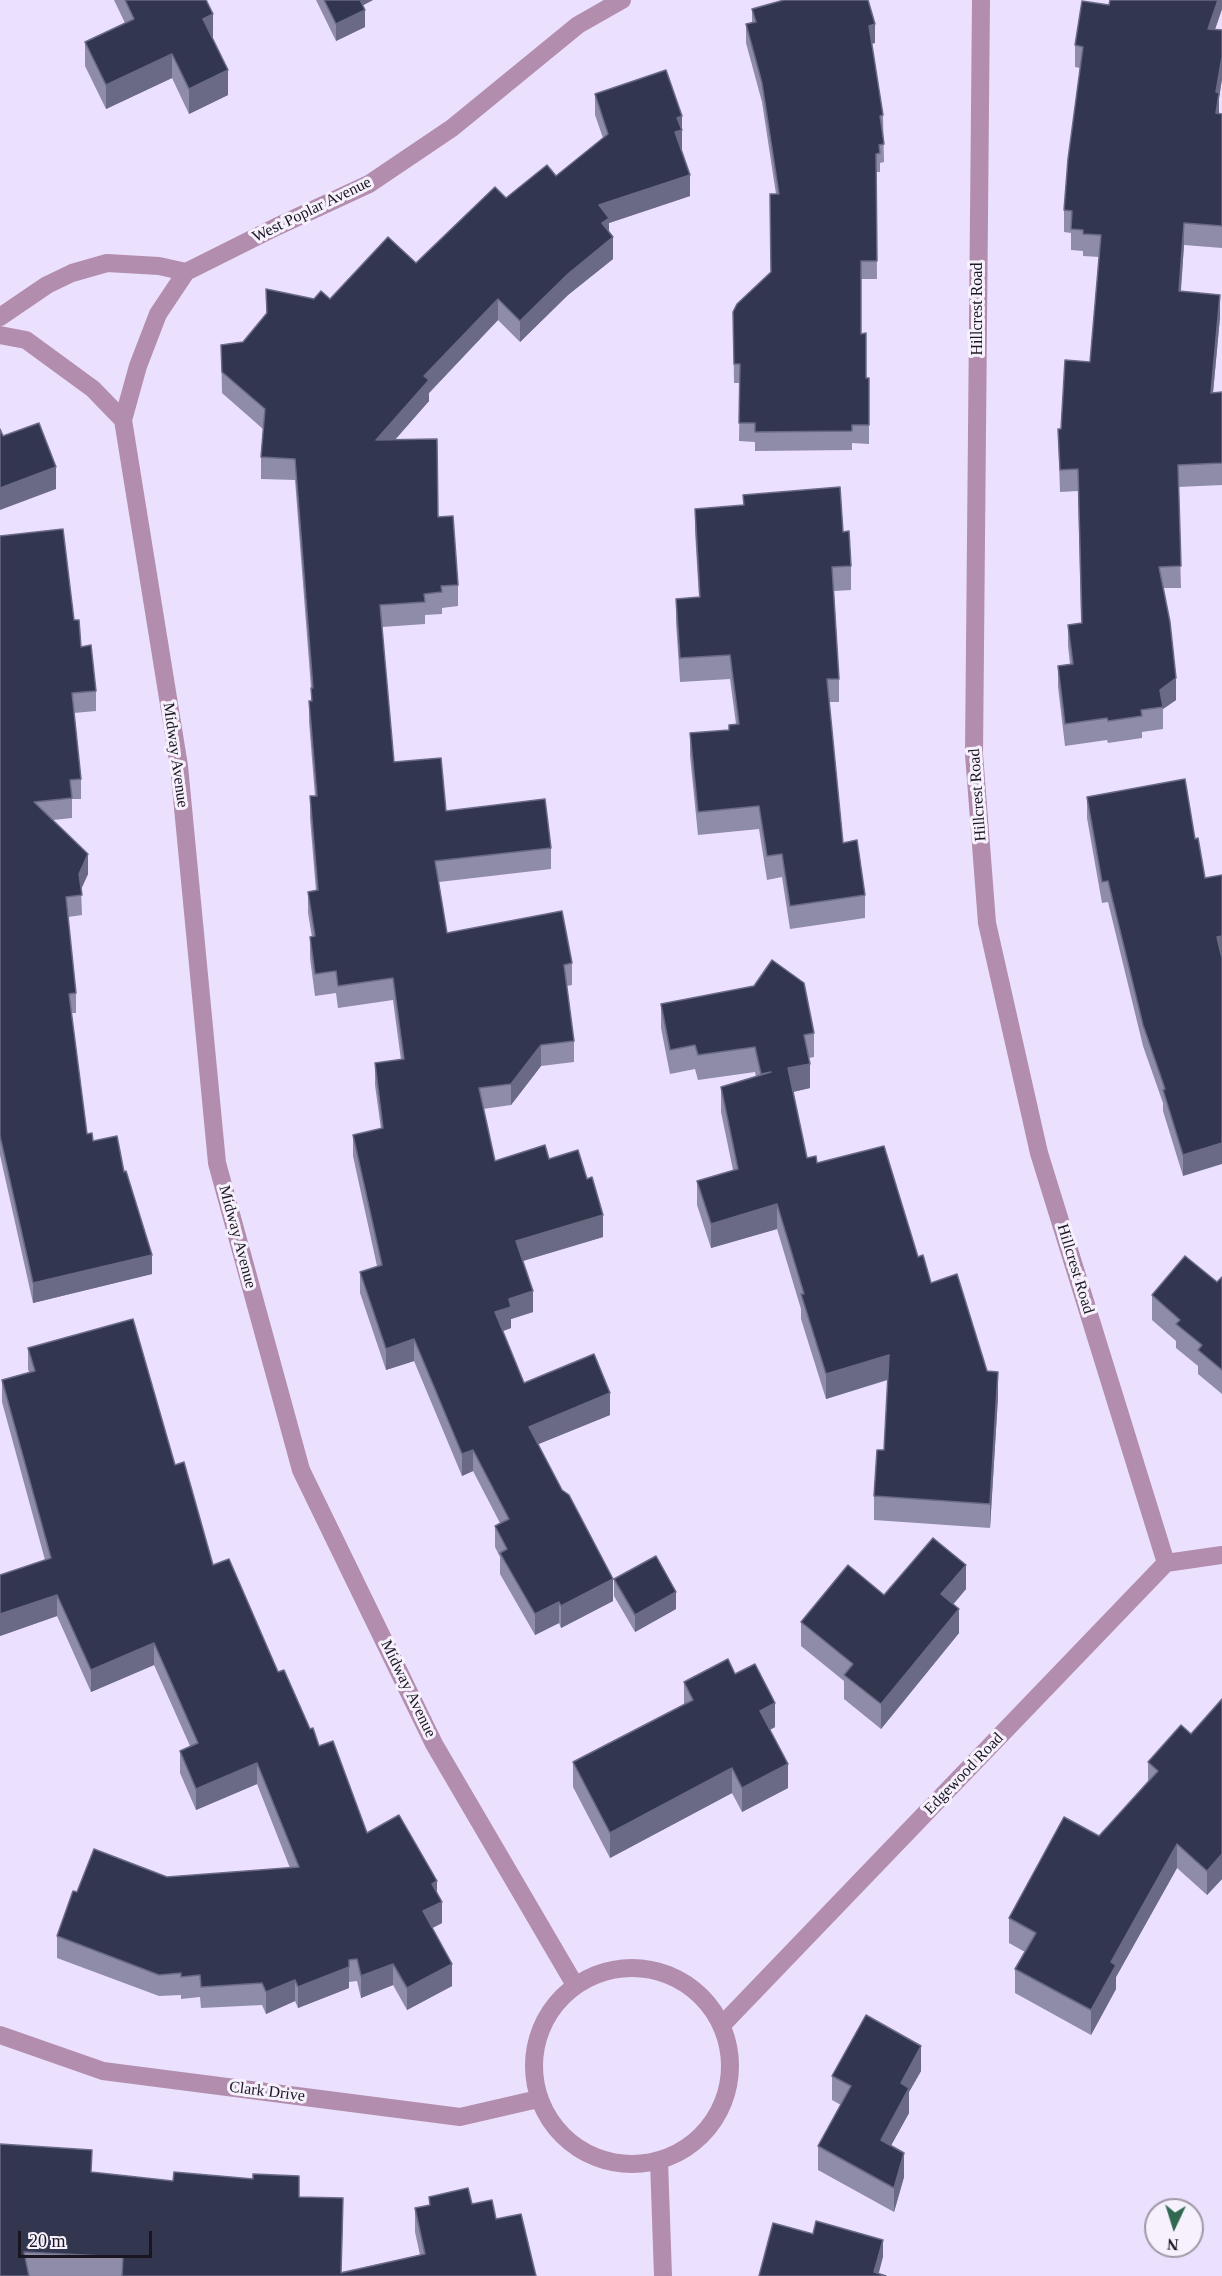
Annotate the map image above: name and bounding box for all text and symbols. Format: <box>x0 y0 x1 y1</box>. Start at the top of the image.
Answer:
street label: West Poplar Avenue <box>249 173 375 247</box>
street label: Hillcrest Road <box>968 263 988 355</box>
street label: Midway Avenue <box>158 701 192 809</box>
street label: Hillcrest Road <box>965 748 991 842</box>
street label: Midway Avenue <box>214 1183 260 1291</box>
street label: Hillcrest Road <box>1052 1222 1098 1316</box>
street label: Midway Avenue <box>376 1637 440 1741</box>
street label: Edgewood Road <box>920 1729 1008 1819</box>
street label: Clark Drive <box>228 2078 306 2106</box>
north arrow <box>1144 2198 1204 2258</box>
scale bar <box>21 2219 154 2257</box>
text: 20 m <box>29 2231 66 2251</box>
text: N <box>1166 2236 1179 2253</box>

